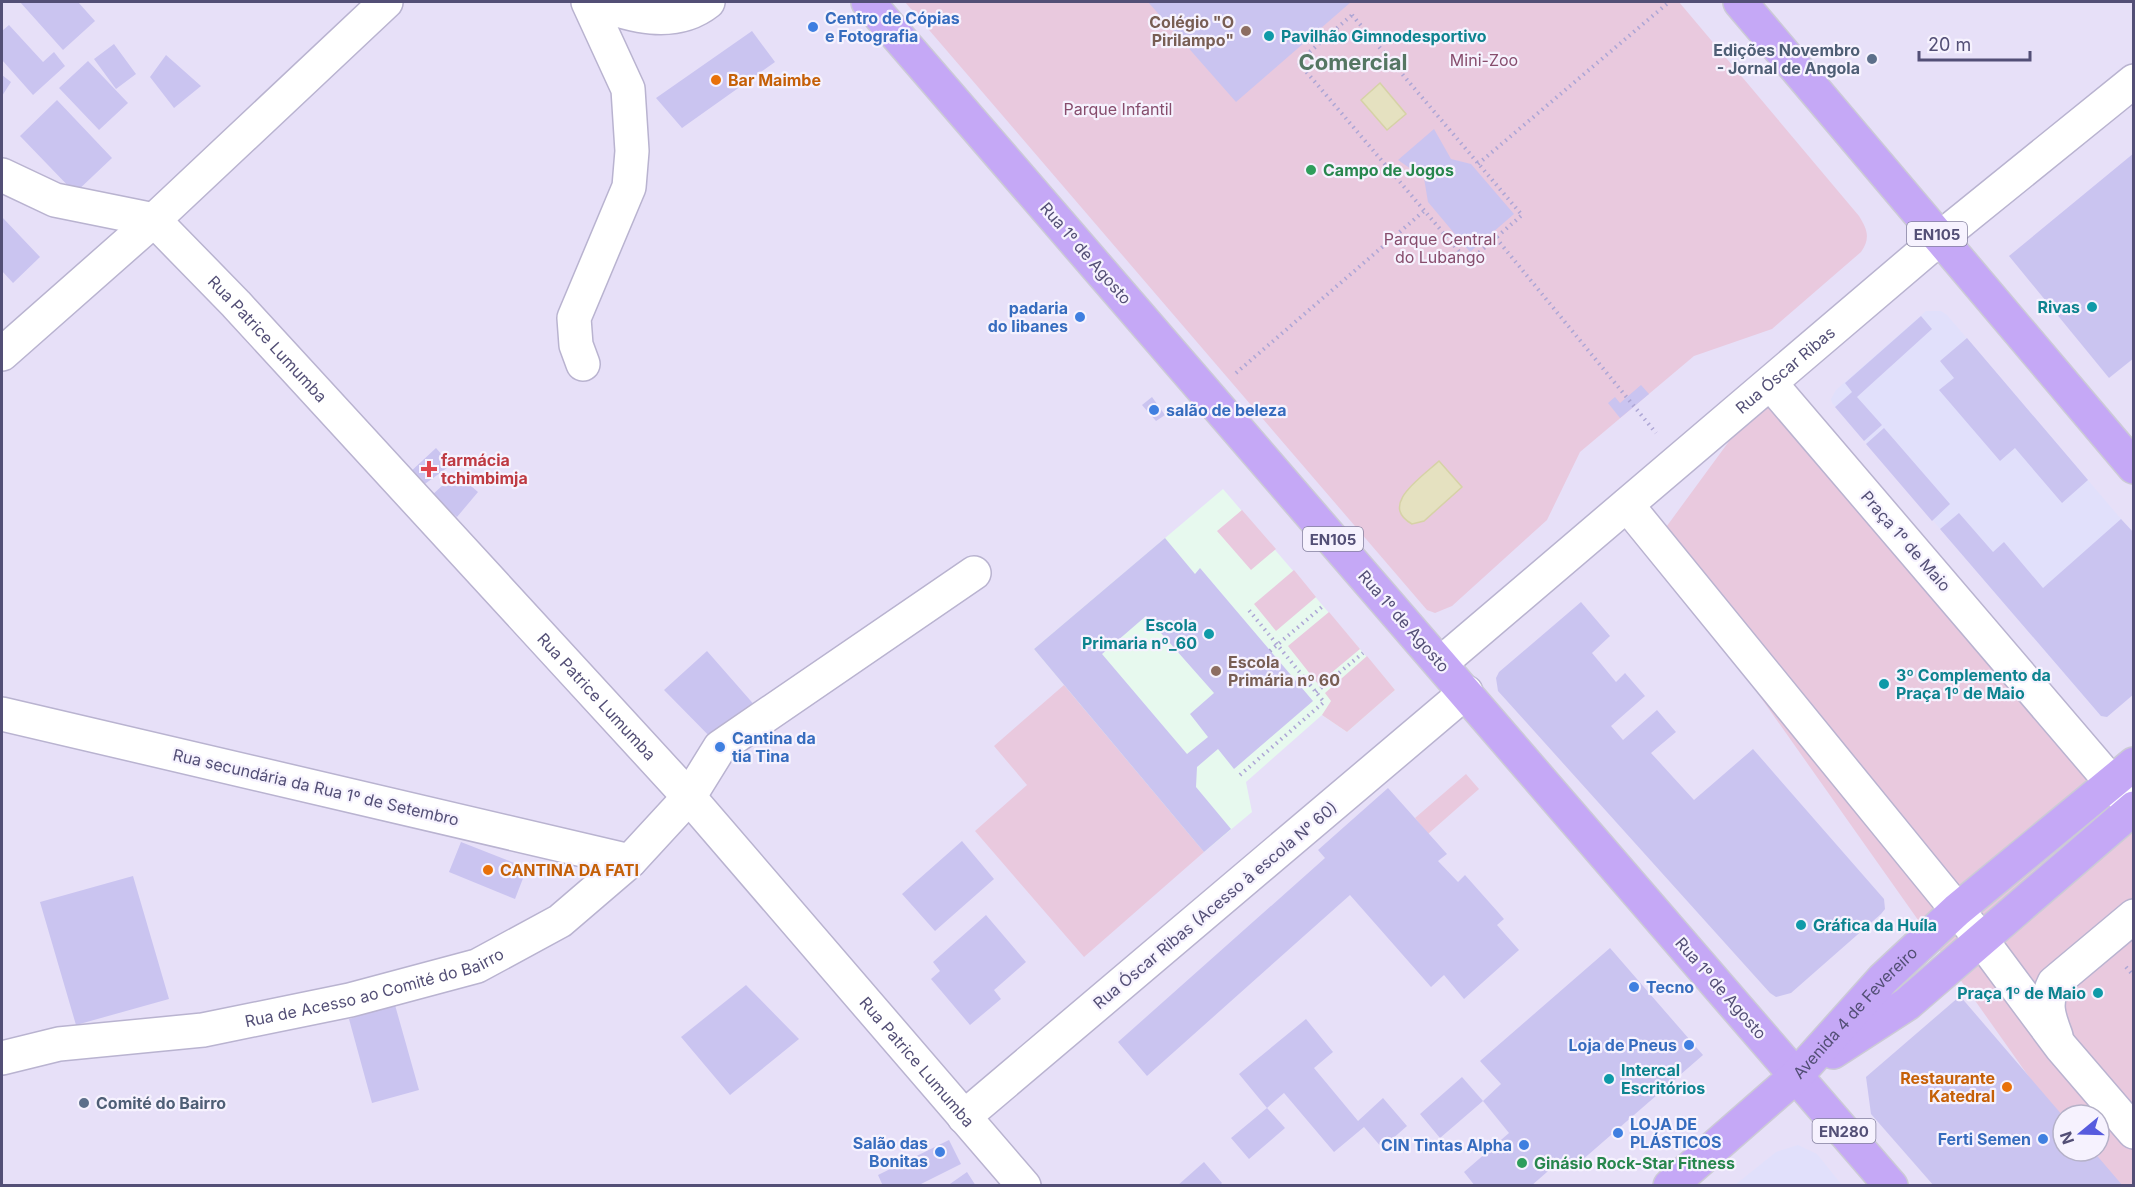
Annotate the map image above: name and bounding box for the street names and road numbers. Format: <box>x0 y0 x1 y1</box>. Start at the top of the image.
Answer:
street label: Rua 1º de Agosto <box>1036 198 1136 308</box>
road number: EN105 <box>1907 222 1967 246</box>
street label: Rua Patrice Lumumba <box>204 271 331 406</box>
street label: Rua Óscar Ribas <box>1731 322 1839 418</box>
street label: Praça 1º de Maio <box>1857 487 1955 595</box>
road number: EN105 <box>1303 527 1363 551</box>
street label: Rua 1º de Agosto <box>1354 566 1454 676</box>
street label: Rua Patrice Lumumba <box>533 629 660 764</box>
street label: Rua secundária da Rua 1º de Setembro <box>171 744 461 830</box>
street label: Rua Óscar Ribas (Acesso à escola Nº 60) <box>1089 797 1341 1013</box>
street label: Rua 1º de Agosto <box>1671 933 1771 1043</box>
street label: Avenida 4 de Fevereiro <box>1789 942 1921 1083</box>
street label: Rua de Acesso ao Comité do Bairro <box>243 943 507 1031</box>
street label: Rua Patrice Lumumba <box>855 992 979 1131</box>
road number: EN280 <box>1812 1119 1876 1143</box>

